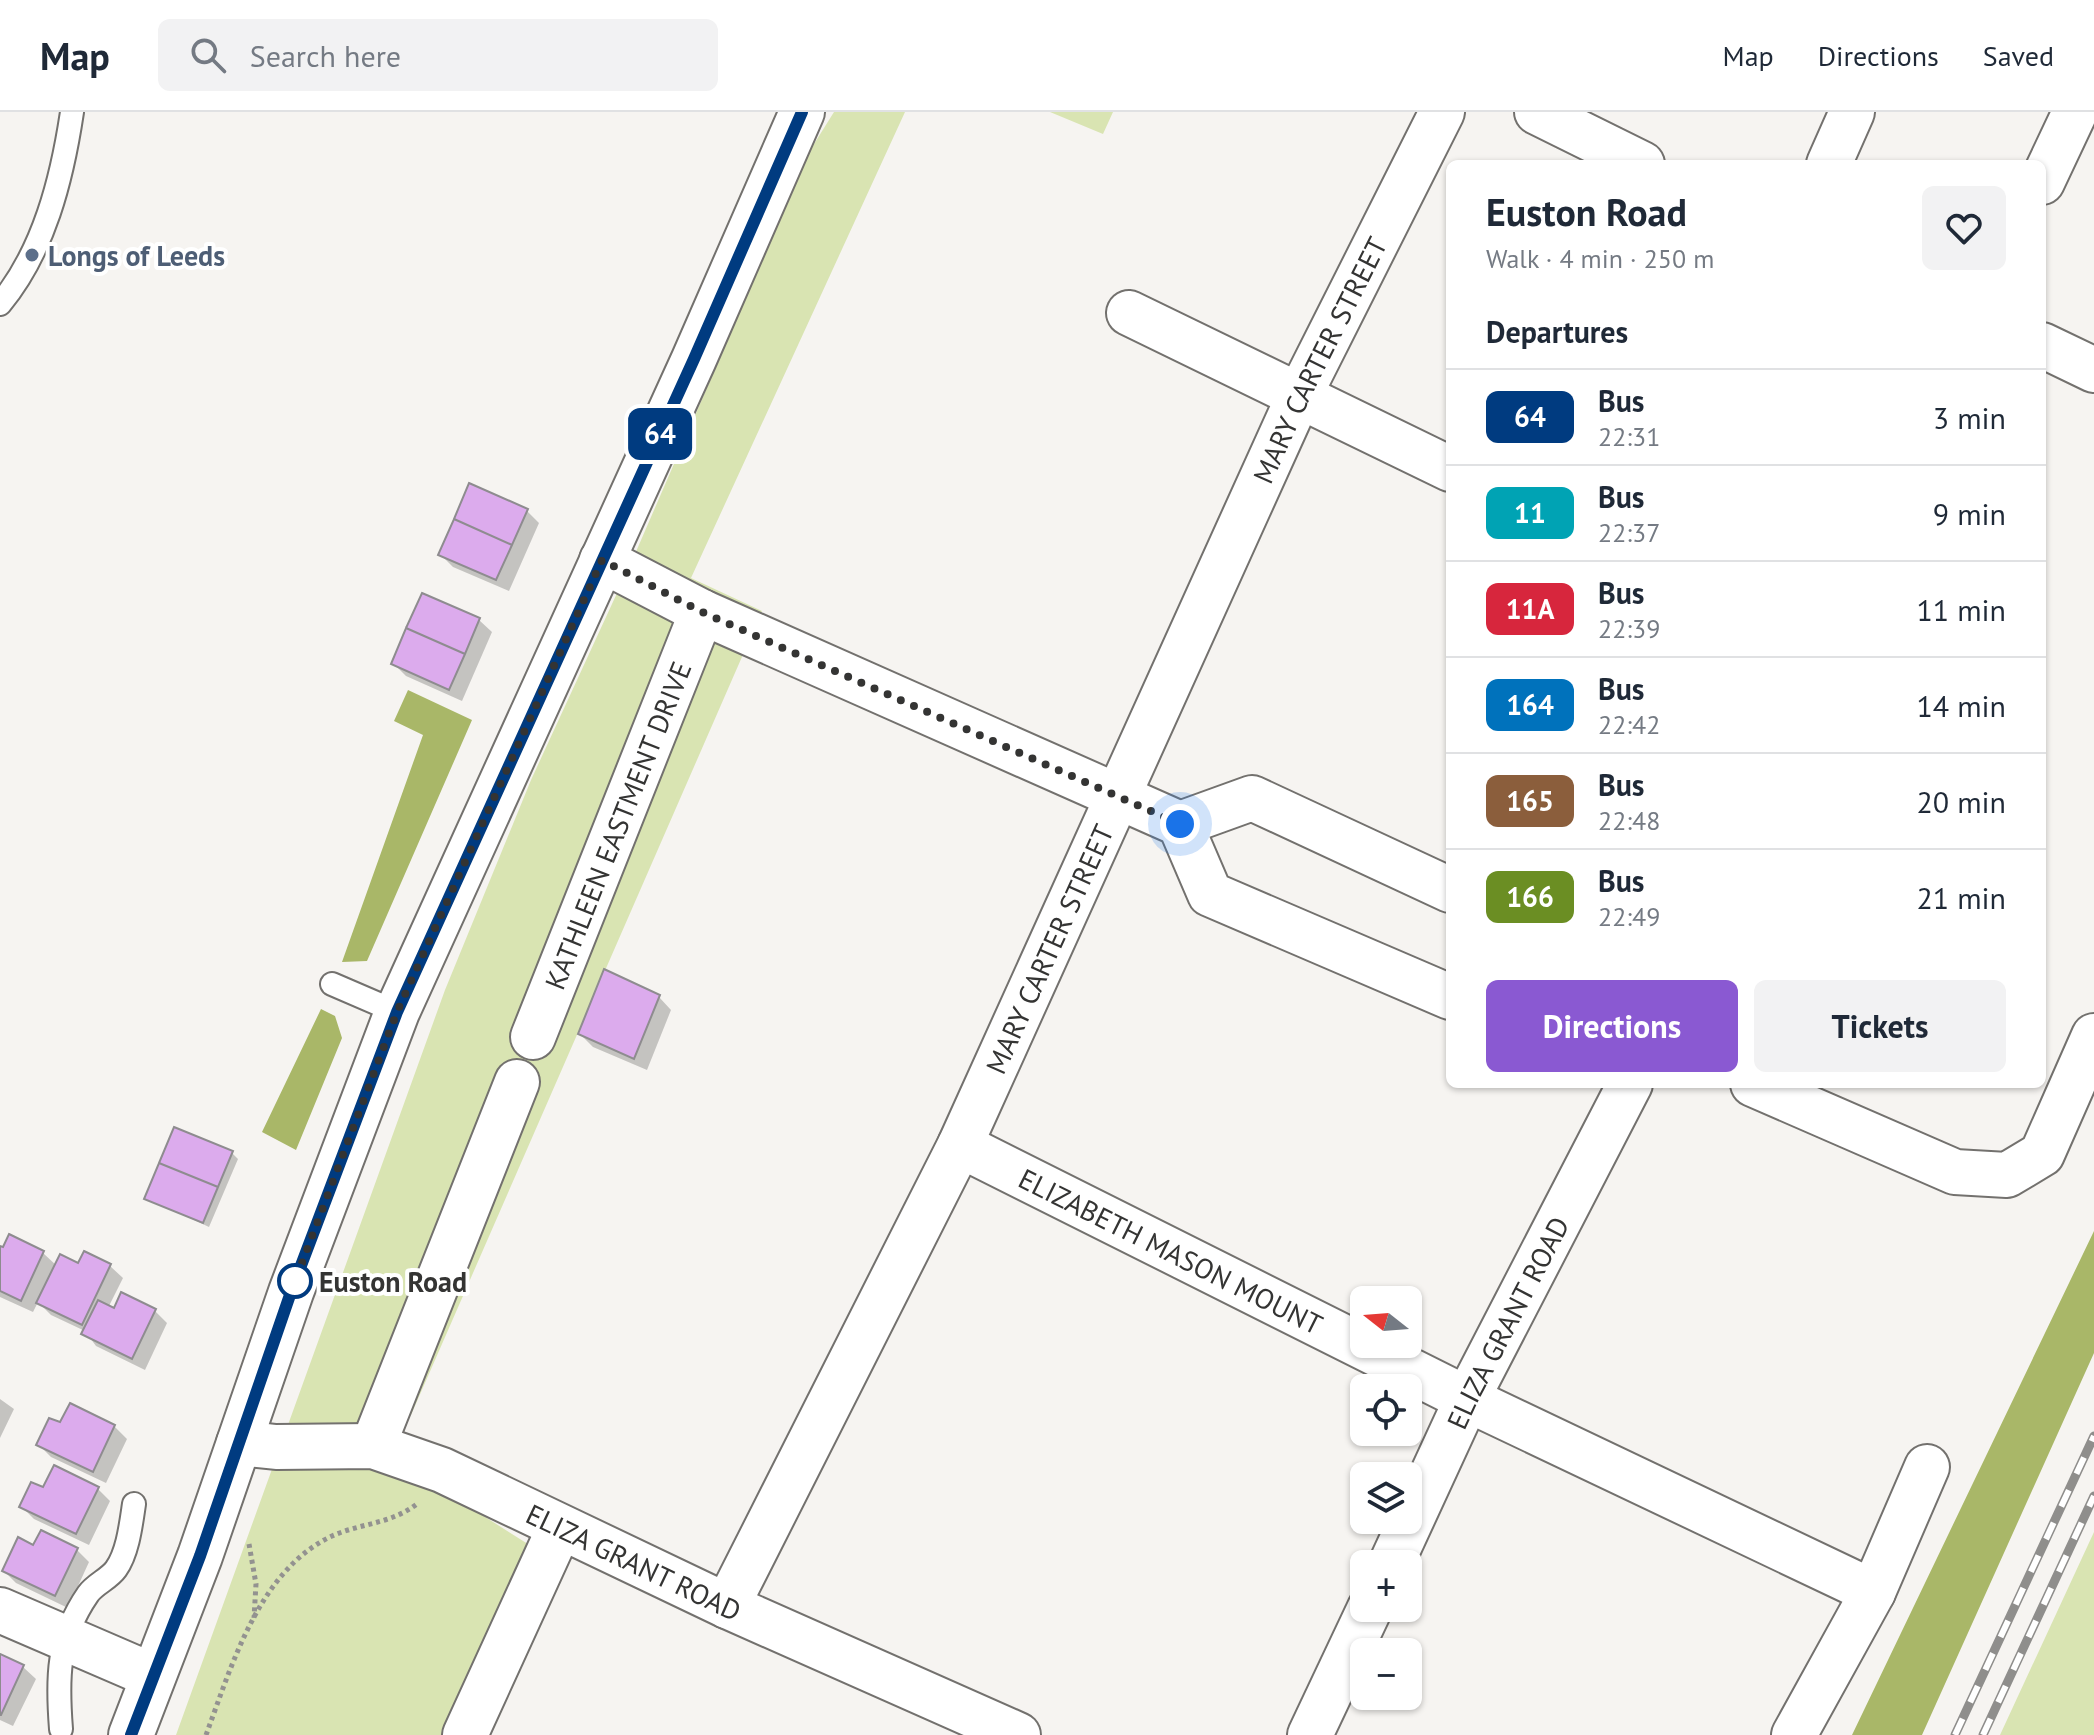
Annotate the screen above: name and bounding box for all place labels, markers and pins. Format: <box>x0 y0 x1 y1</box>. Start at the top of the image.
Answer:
place label: Longs of Leeds <box>48 237 225 274</box>
marker: Longs of Leeds <box>23 246 41 264</box>
place label: Euston Road <box>319 1263 467 1300</box>
marker: Euston Road <box>278 1264 312 1298</box>

